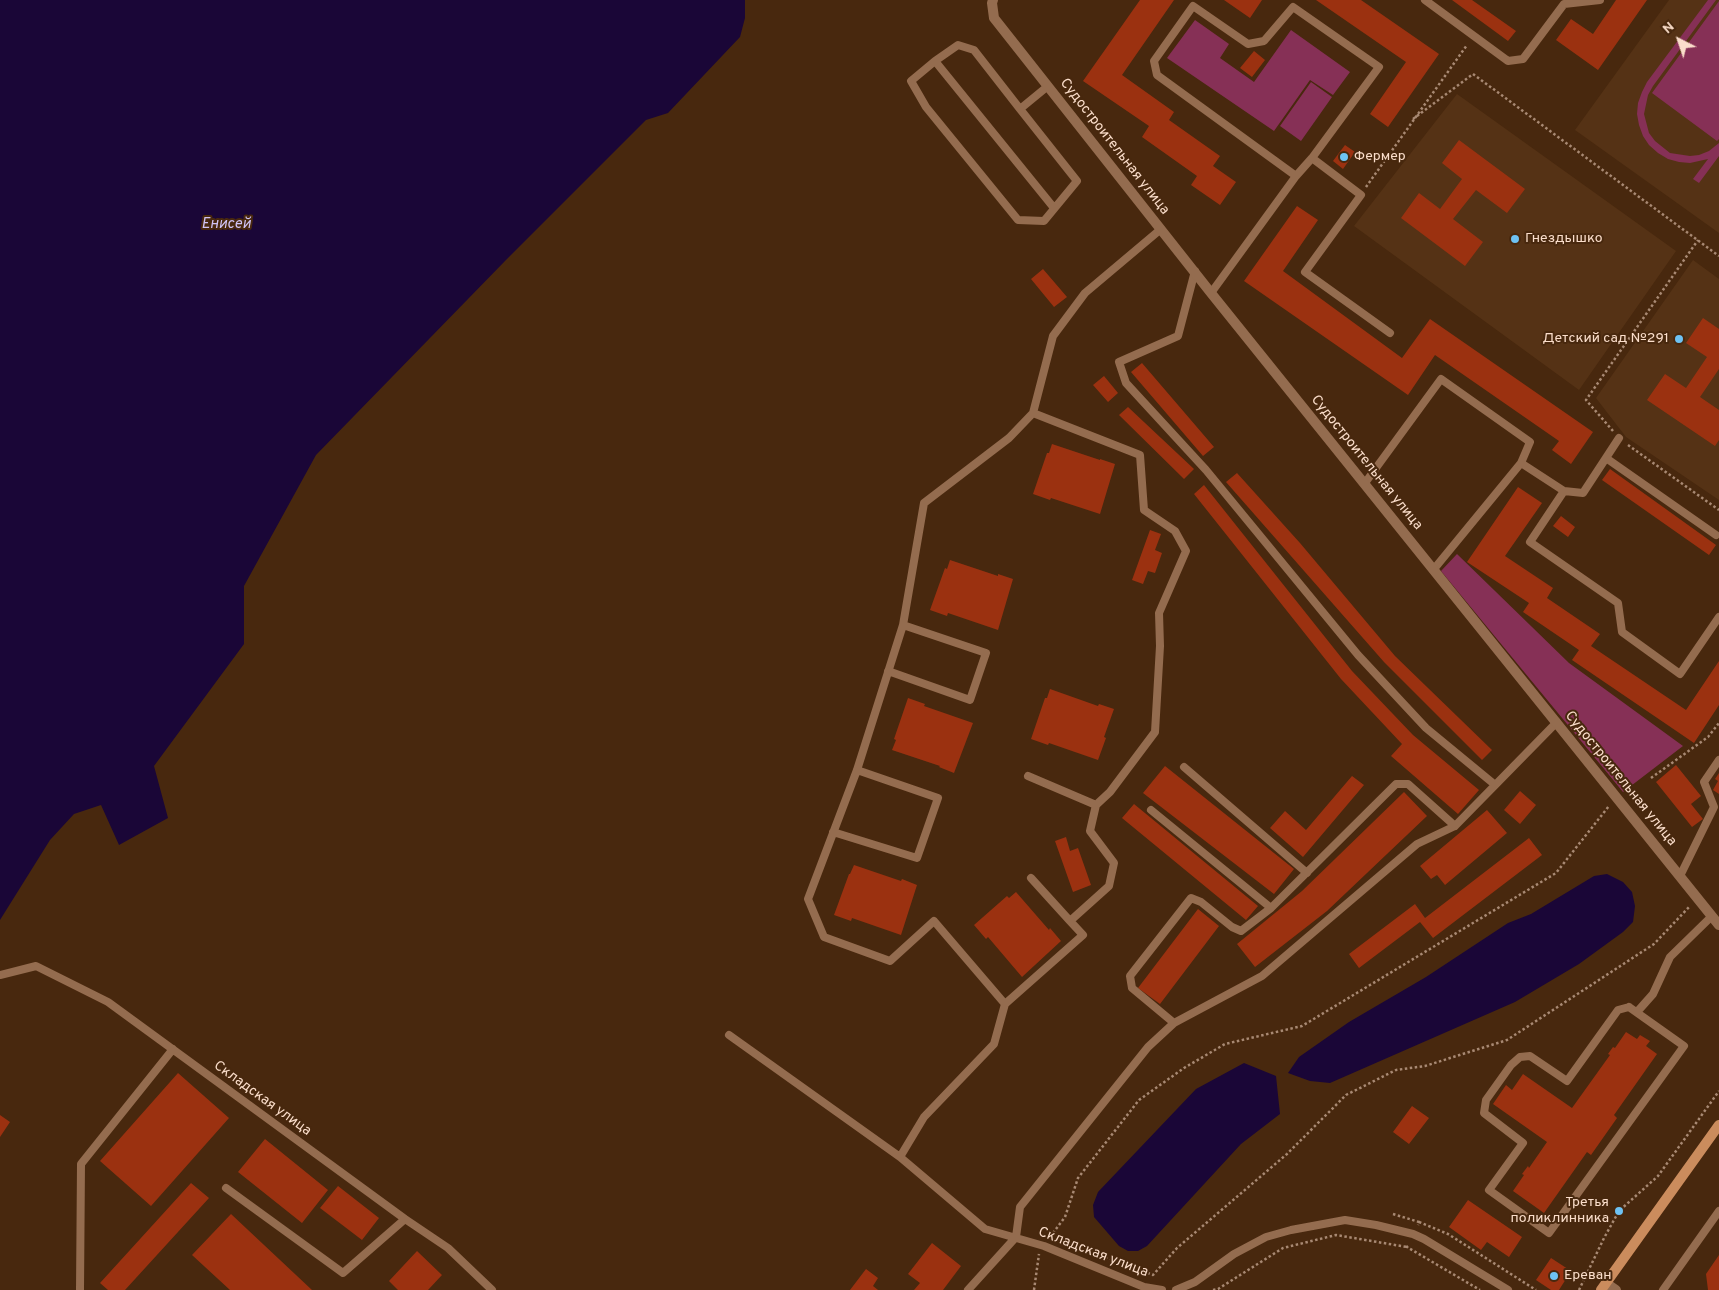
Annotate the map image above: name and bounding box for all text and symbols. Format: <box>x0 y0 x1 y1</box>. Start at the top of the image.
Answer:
north arrow <box>1654 15 1704 65</box>
text: N <box>1659 19 1678 38</box>
street label: Судостроительная улица <box>1056 76 1172 218</box>
place label: Фермер <box>1354 149 1406 165</box>
marker: Фермер <box>1338 151 1350 163</box>
water label: Енисей <box>201 216 251 234</box>
place label: Гнездышко <box>1525 231 1603 247</box>
marker: Гнездышко <box>1509 233 1521 245</box>
place label: Детский сад №291 <box>1542 331 1669 347</box>
marker: Детский сад №291 <box>1673 333 1685 345</box>
street label: Судостроительная улица <box>1307 392 1425 534</box>
street label: Судостроительная улица <box>1561 708 1679 850</box>
street label: Складская улица <box>210 1058 314 1140</box>
place label: Третья поликлинника <box>1511 1195 1609 1228</box>
marker: Третья поликлинника <box>1613 1205 1625 1217</box>
street label: Складская улица <box>1036 1224 1150 1282</box>
place label: Ереван <box>1564 1268 1612 1284</box>
marker: Ереван <box>1548 1270 1560 1282</box>

